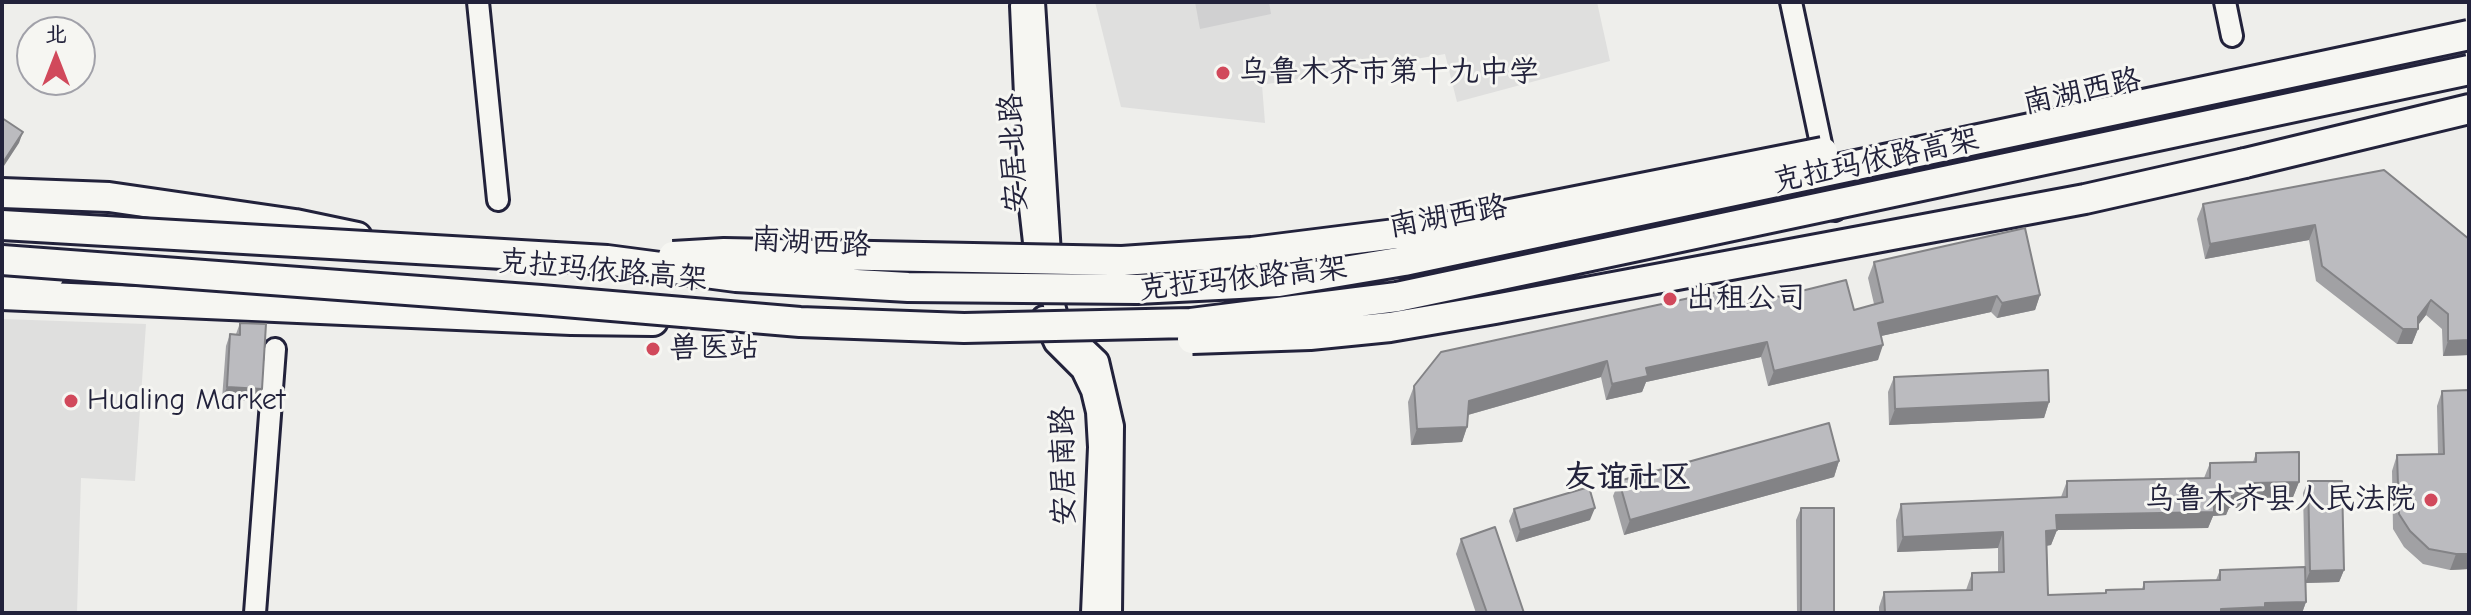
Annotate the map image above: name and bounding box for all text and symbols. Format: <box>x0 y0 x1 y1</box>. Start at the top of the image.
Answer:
north arrow <box>16 16 96 96</box>
text: 北 <box>45 21 67 47</box>
place label: 乌鲁木齐市第十九中学 <box>1239 55 1539 91</box>
street label: 南湖西路 <box>2020 62 2144 122</box>
marker: 乌鲁木齐市第十九中学 <box>1214 64 1232 82</box>
street label: 安居北路 <box>993 92 1035 214</box>
street label: 克拉玛依路高架 <box>1770 122 1982 200</box>
street label: 南湖西路 <box>1386 189 1510 245</box>
street label: 南湖西路 <box>750 222 872 264</box>
street label: 克拉玛依路高架 <box>497 244 709 298</box>
street label: 克拉玛依路高架 <box>1137 250 1349 308</box>
place label: 出租公司 <box>1686 281 1806 317</box>
marker: 出租公司 <box>1661 290 1679 308</box>
place label: 兽医站 <box>669 331 759 367</box>
marker: 兽医站 <box>644 340 662 358</box>
place label: Hualing Market <box>87 383 285 419</box>
marker: Hualing Market <box>62 392 80 410</box>
street label: 安居南路 <box>1045 406 1083 526</box>
district label: 友谊社区 <box>1564 459 1692 497</box>
place label: 乌鲁木齐县人民法院 <box>2145 482 2415 518</box>
marker: 乌鲁木齐县人民法院 <box>2422 491 2440 509</box>

